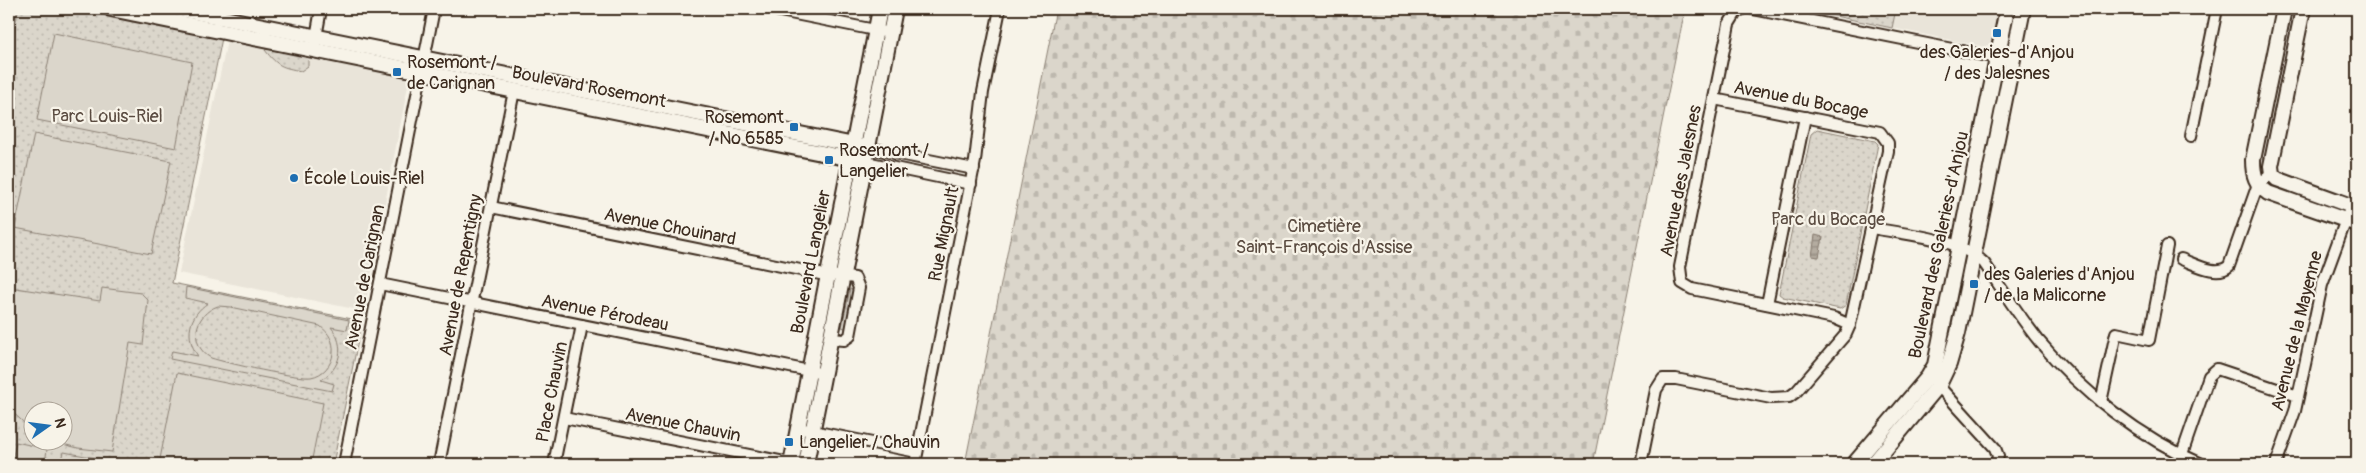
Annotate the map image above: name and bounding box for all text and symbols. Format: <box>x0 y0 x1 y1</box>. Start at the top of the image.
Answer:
marker: des Galeries-d'Anjou / des Jalesnes <box>1991 27 2003 39</box>
place label: des Galeries-d'Anjou / des Jalesnes <box>1920 41 2074 85</box>
place label: Rosemont / de Carignan <box>407 51 497 95</box>
street label: Boulevard Rosemont <box>510 61 669 113</box>
marker: Rosemont / de Carignan <box>391 66 403 78</box>
street label: Avenue du Bocage <box>1732 76 1870 124</box>
street label: Avenue des Jalesnes <box>1655 103 1707 259</box>
park label: Parc Louis-Riel <box>51 105 163 128</box>
place label: Rosemont / No 6585 <box>704 106 785 150</box>
marker: Rosemont / No 6585 <box>788 121 800 133</box>
street label: Boulevard des Galeries-d'Anjou <box>1904 129 1974 361</box>
place label: Rosemont / Langelier <box>839 139 929 183</box>
marker: Rosemont / Langelier <box>823 154 835 166</box>
place label: École Louis-Riel <box>304 167 425 190</box>
marker: École Louis-Riel <box>288 172 300 184</box>
street label: Rue Mignault <box>924 184 965 283</box>
street label: Boulevard Langelier <box>786 187 836 336</box>
street label: Avenue de Repentigny <box>434 192 488 358</box>
street label: Avenue de Carignan <box>340 202 390 352</box>
street label: Avenue Chouinard <box>602 203 738 251</box>
park label: Parc du Bocage <box>1771 208 1885 231</box>
park label: Cimetière Saint-François d'Assise <box>1236 215 1412 259</box>
street label: Avenue de la Mayenne <box>2266 248 2328 413</box>
place label: des Galeries d'Anjou / de la Malicorne <box>1984 263 2135 307</box>
marker: des Galeries d'Anjou / de la Malicorne <box>1968 278 1980 290</box>
street label: Avenue Pérodeau <box>539 289 671 337</box>
street label: Place Chauvin <box>531 340 573 444</box>
north arrow <box>22 400 72 450</box>
street label: Avenue Chauvin <box>623 403 743 447</box>
text: N <box>51 416 70 430</box>
place label: Langelier / Chauvin <box>799 431 940 454</box>
marker: Langelier / Chauvin <box>783 436 795 448</box>

